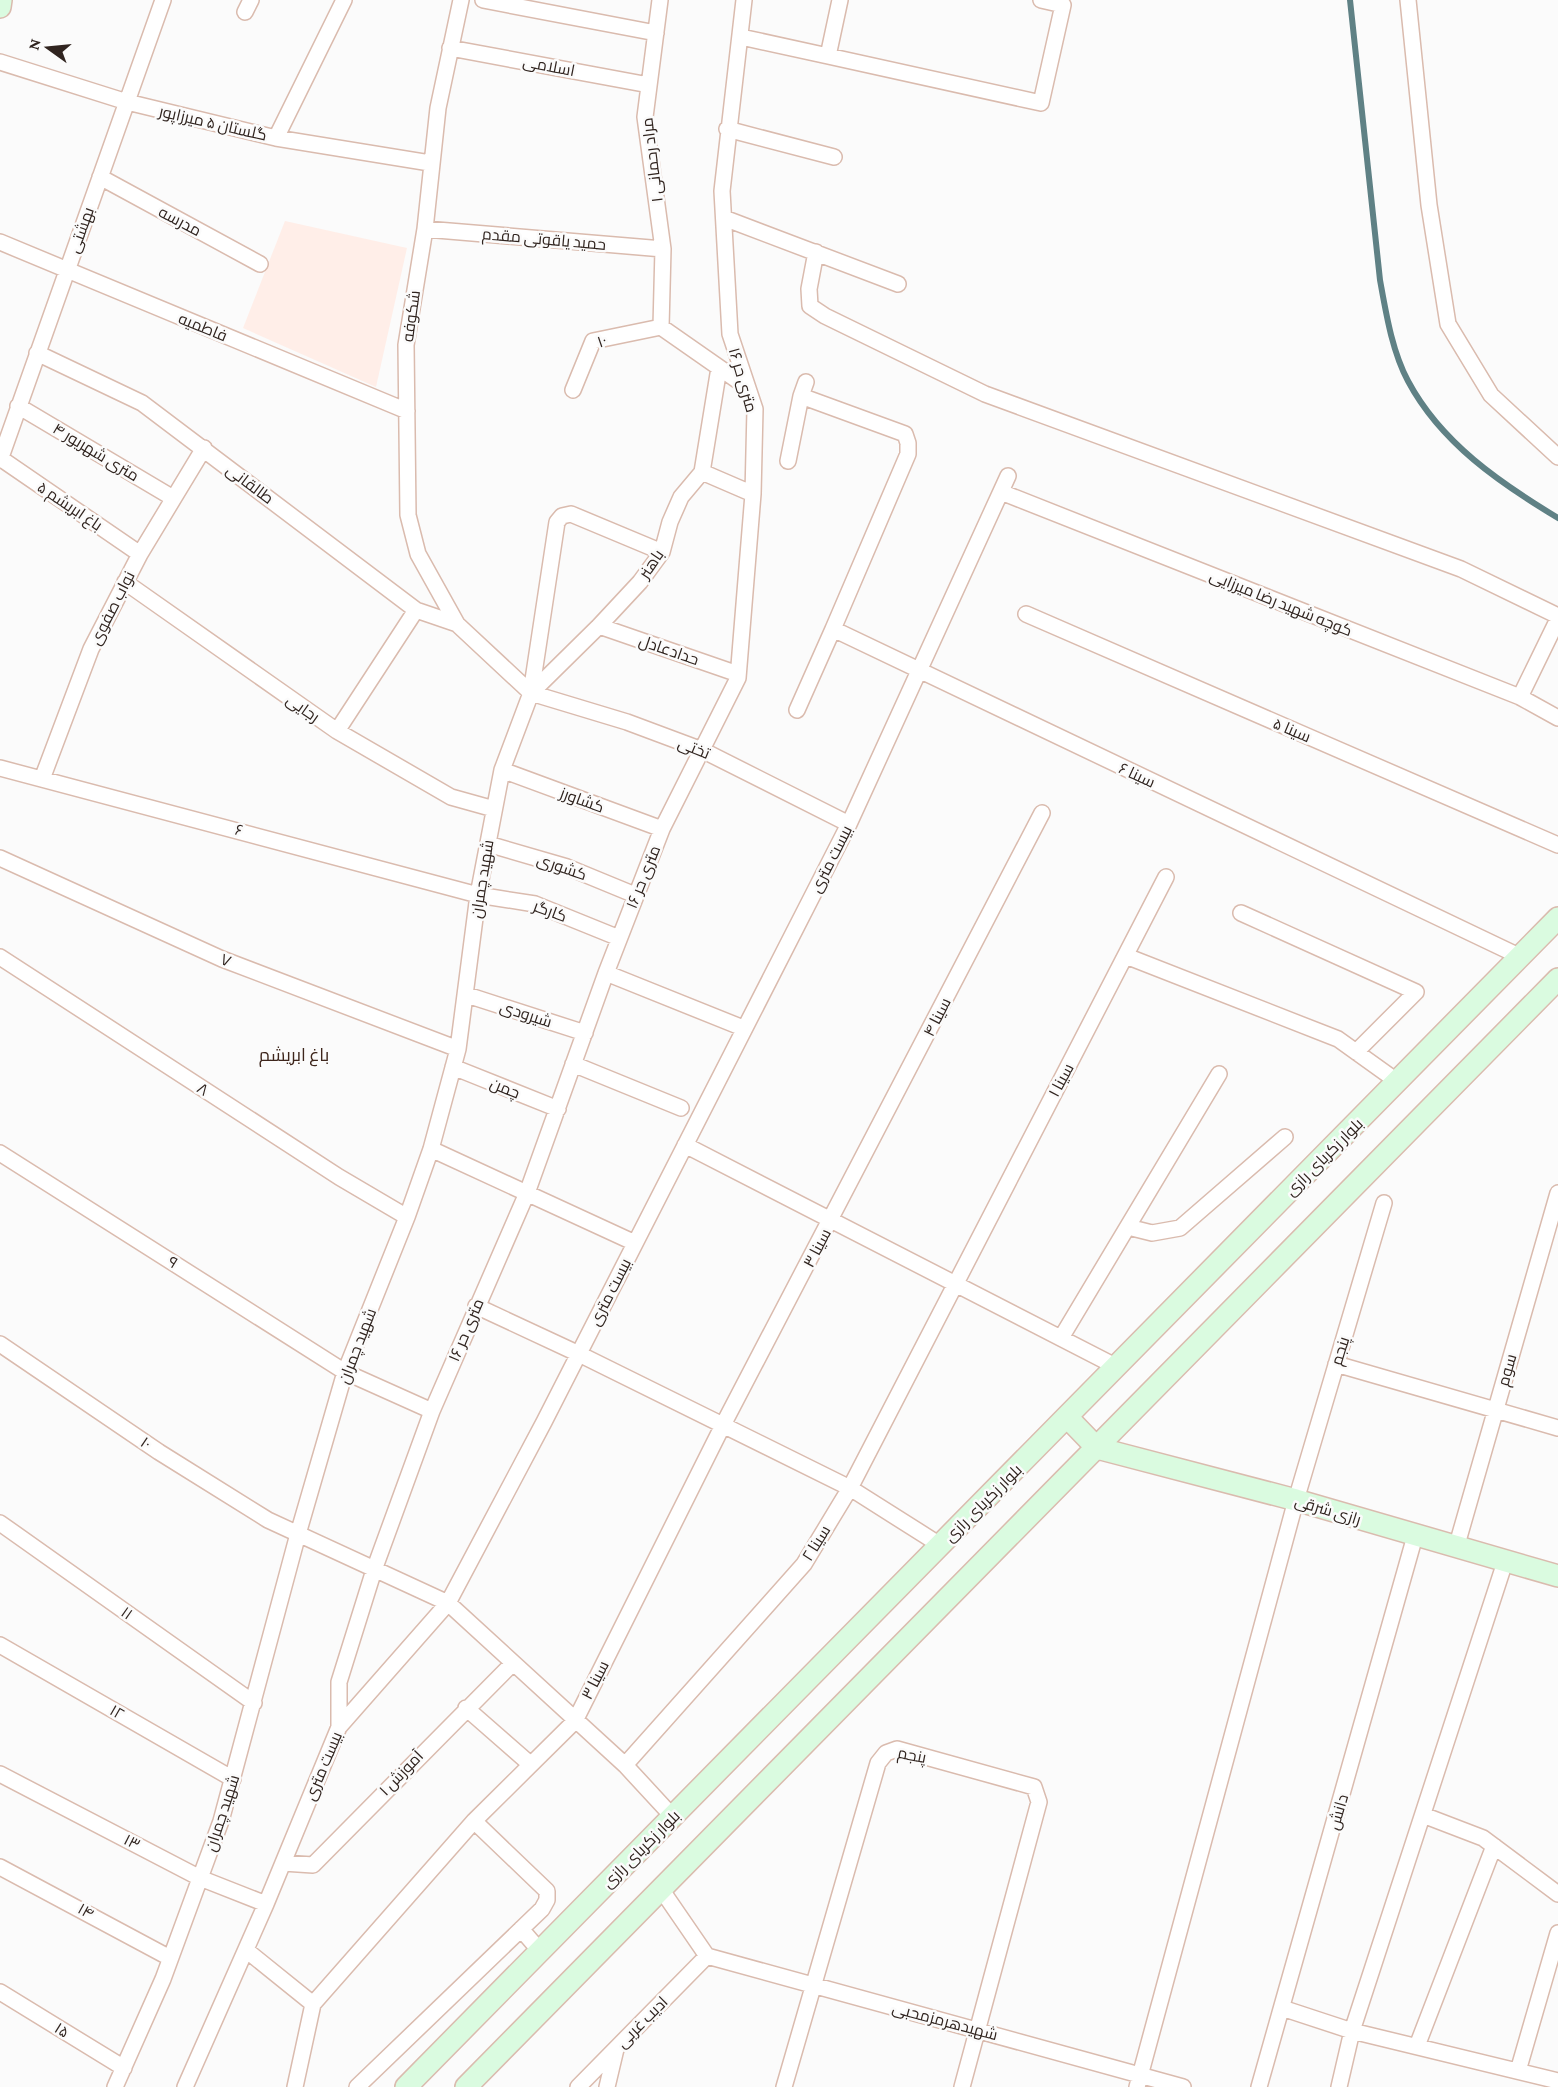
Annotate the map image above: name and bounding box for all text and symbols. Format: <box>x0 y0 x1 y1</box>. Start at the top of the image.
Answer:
north arrow <box>18 18 78 78</box>
text: N <box>24 37 44 52</box>
street label: اسلامی <box>521 53 576 81</box>
street label: گلستان ۵ میرزاپور <box>156 102 269 147</box>
street label: مراد رحمانی ۱ <box>638 116 668 203</box>
street label: مدرسه <box>155 203 204 240</box>
street label: بهشتی <box>65 205 99 256</box>
street label: حمید یاقوتی مقدم <box>481 225 607 256</box>
street label: شکوفه <box>399 289 424 343</box>
street label: فاطمیه <box>176 310 230 345</box>
street label: ۱۰ <box>595 332 609 350</box>
street label: ۱۶ متری حر <box>724 346 760 415</box>
street label: ۴ متری شهریور <box>49 420 142 486</box>
street label: طالقانی <box>222 461 277 509</box>
street label: باغ ابریشم ۵ <box>33 478 106 536</box>
street label: باهنر <box>635 546 668 583</box>
street label: کوچه شهید رضا میرزایی <box>1206 567 1355 642</box>
street label: نواب صفوی <box>86 568 140 649</box>
street label: حدادعادل <box>636 632 701 670</box>
street label: رجایی <box>282 691 323 727</box>
street label: سینا ۵ <box>1270 715 1313 746</box>
street label: تختی <box>675 734 713 764</box>
street label: سینا ۶ <box>1116 759 1158 792</box>
street label: کشاورز <box>556 784 606 817</box>
street label: ۶ <box>233 821 245 839</box>
street label: بیست متری <box>807 823 857 896</box>
street label: شهید چمران <box>467 838 500 920</box>
street label: ۱۶ متری حر <box>623 843 665 912</box>
street label: کشوری <box>534 851 589 885</box>
street label: کارگر <box>530 897 569 926</box>
street label: ۷ <box>218 950 234 970</box>
street label: سینا ۴ <box>920 995 955 1040</box>
street label: شیرودی <box>497 998 554 1032</box>
district label: باغ ابریشم <box>259 1045 329 1067</box>
street label: ۱ سینا <box>1045 1060 1078 1100</box>
street label: چمن <box>486 1074 522 1104</box>
street label: ۸ <box>194 1079 212 1099</box>
street label: بلوار زکریای رازی <box>1282 1115 1368 1201</box>
street label: سینا ۳ <box>800 1226 835 1271</box>
street label: ۹ <box>165 1253 181 1271</box>
street label: بیست متری <box>586 1256 636 1329</box>
street label: ۱۶ متری حر <box>445 1296 489 1365</box>
street label: شهید چمران <box>335 1306 382 1387</box>
street label: پنجم <box>1328 1334 1355 1368</box>
street label: سوم <box>1494 1352 1523 1389</box>
street label: ۱۰ <box>138 1433 154 1453</box>
street label: بلوار زکریای رازی <box>941 1461 1027 1547</box>
street label: رازی شرقی <box>1292 1492 1363 1530</box>
street label: سینا ۲ <box>799 1522 834 1564</box>
street label: ۱۱ <box>118 1603 136 1623</box>
street label: سینا ۳ <box>578 1658 613 1703</box>
street label: ۱۲ <box>107 1701 127 1723</box>
street label: بیست متری <box>301 1729 347 1804</box>
street label: پنجم <box>895 1744 929 1769</box>
street label: آموزش ۱ <box>376 1747 428 1800</box>
street label: شهید چمران <box>202 1773 245 1854</box>
street label: دانش <box>1325 1792 1353 1832</box>
street label: بلوار زکریای رازی <box>599 1807 685 1893</box>
street label: ۱۳ <box>121 1831 143 1853</box>
street label: ۱۴ <box>75 1900 97 1922</box>
street label: ادیب غربی <box>613 1993 672 2052</box>
street label: شهیدهرمزمحبی <box>890 1999 1000 2045</box>
street label: ۱۵ <box>52 2019 72 2041</box>

